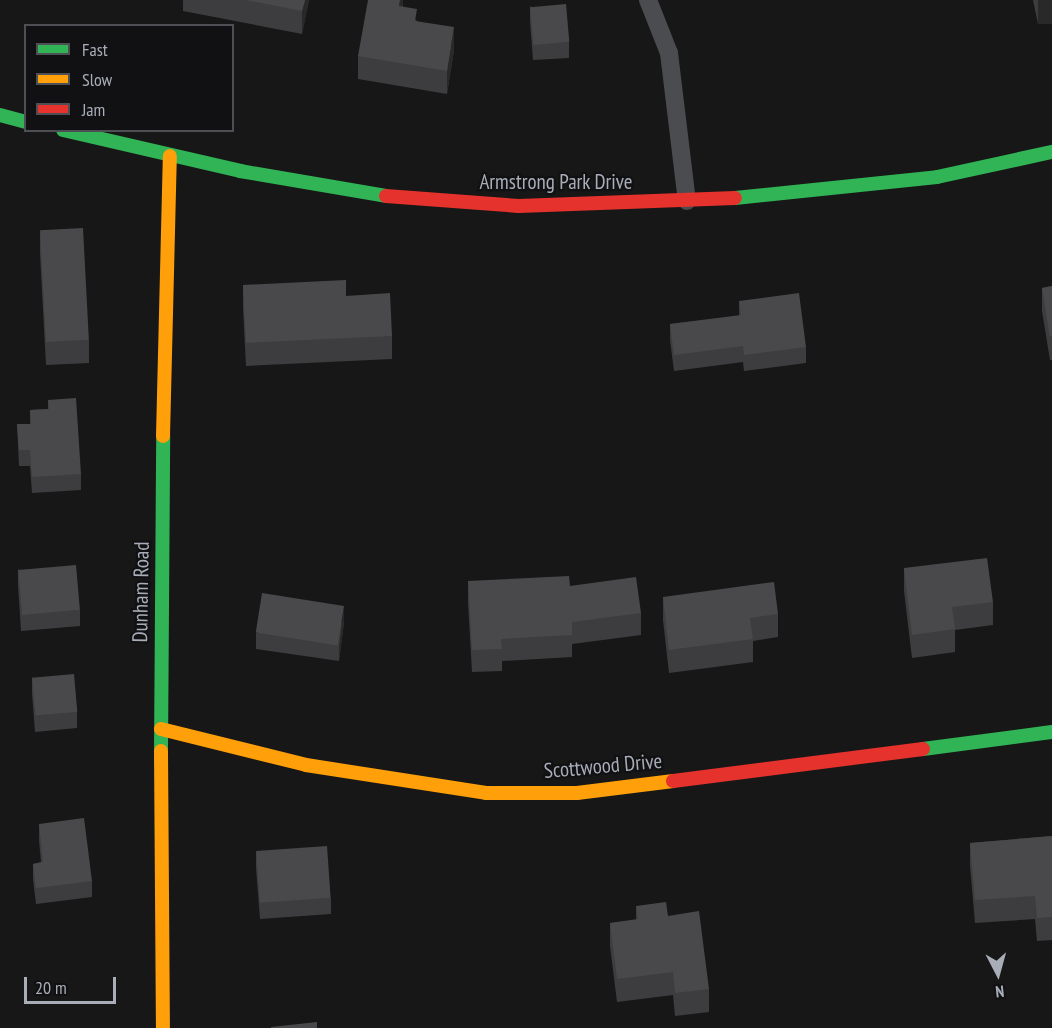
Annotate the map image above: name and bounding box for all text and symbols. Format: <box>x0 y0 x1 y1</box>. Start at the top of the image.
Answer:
legend <box>24 24 234 132</box>
text: Fast <box>82 38 108 61</box>
text: Slow <box>82 68 112 91</box>
text: Jam <box>82 98 105 121</box>
street label: Armstrong Park Drive <box>479 169 633 195</box>
street label: Dunham Road <box>128 541 154 643</box>
street label: Scottwood Drive <box>543 748 663 784</box>
north arrow <box>968 944 1028 1004</box>
scale bar <box>27 965 118 1003</box>
text: 20 m <box>35 976 67 999</box>
text: N <box>995 982 1005 1002</box>

